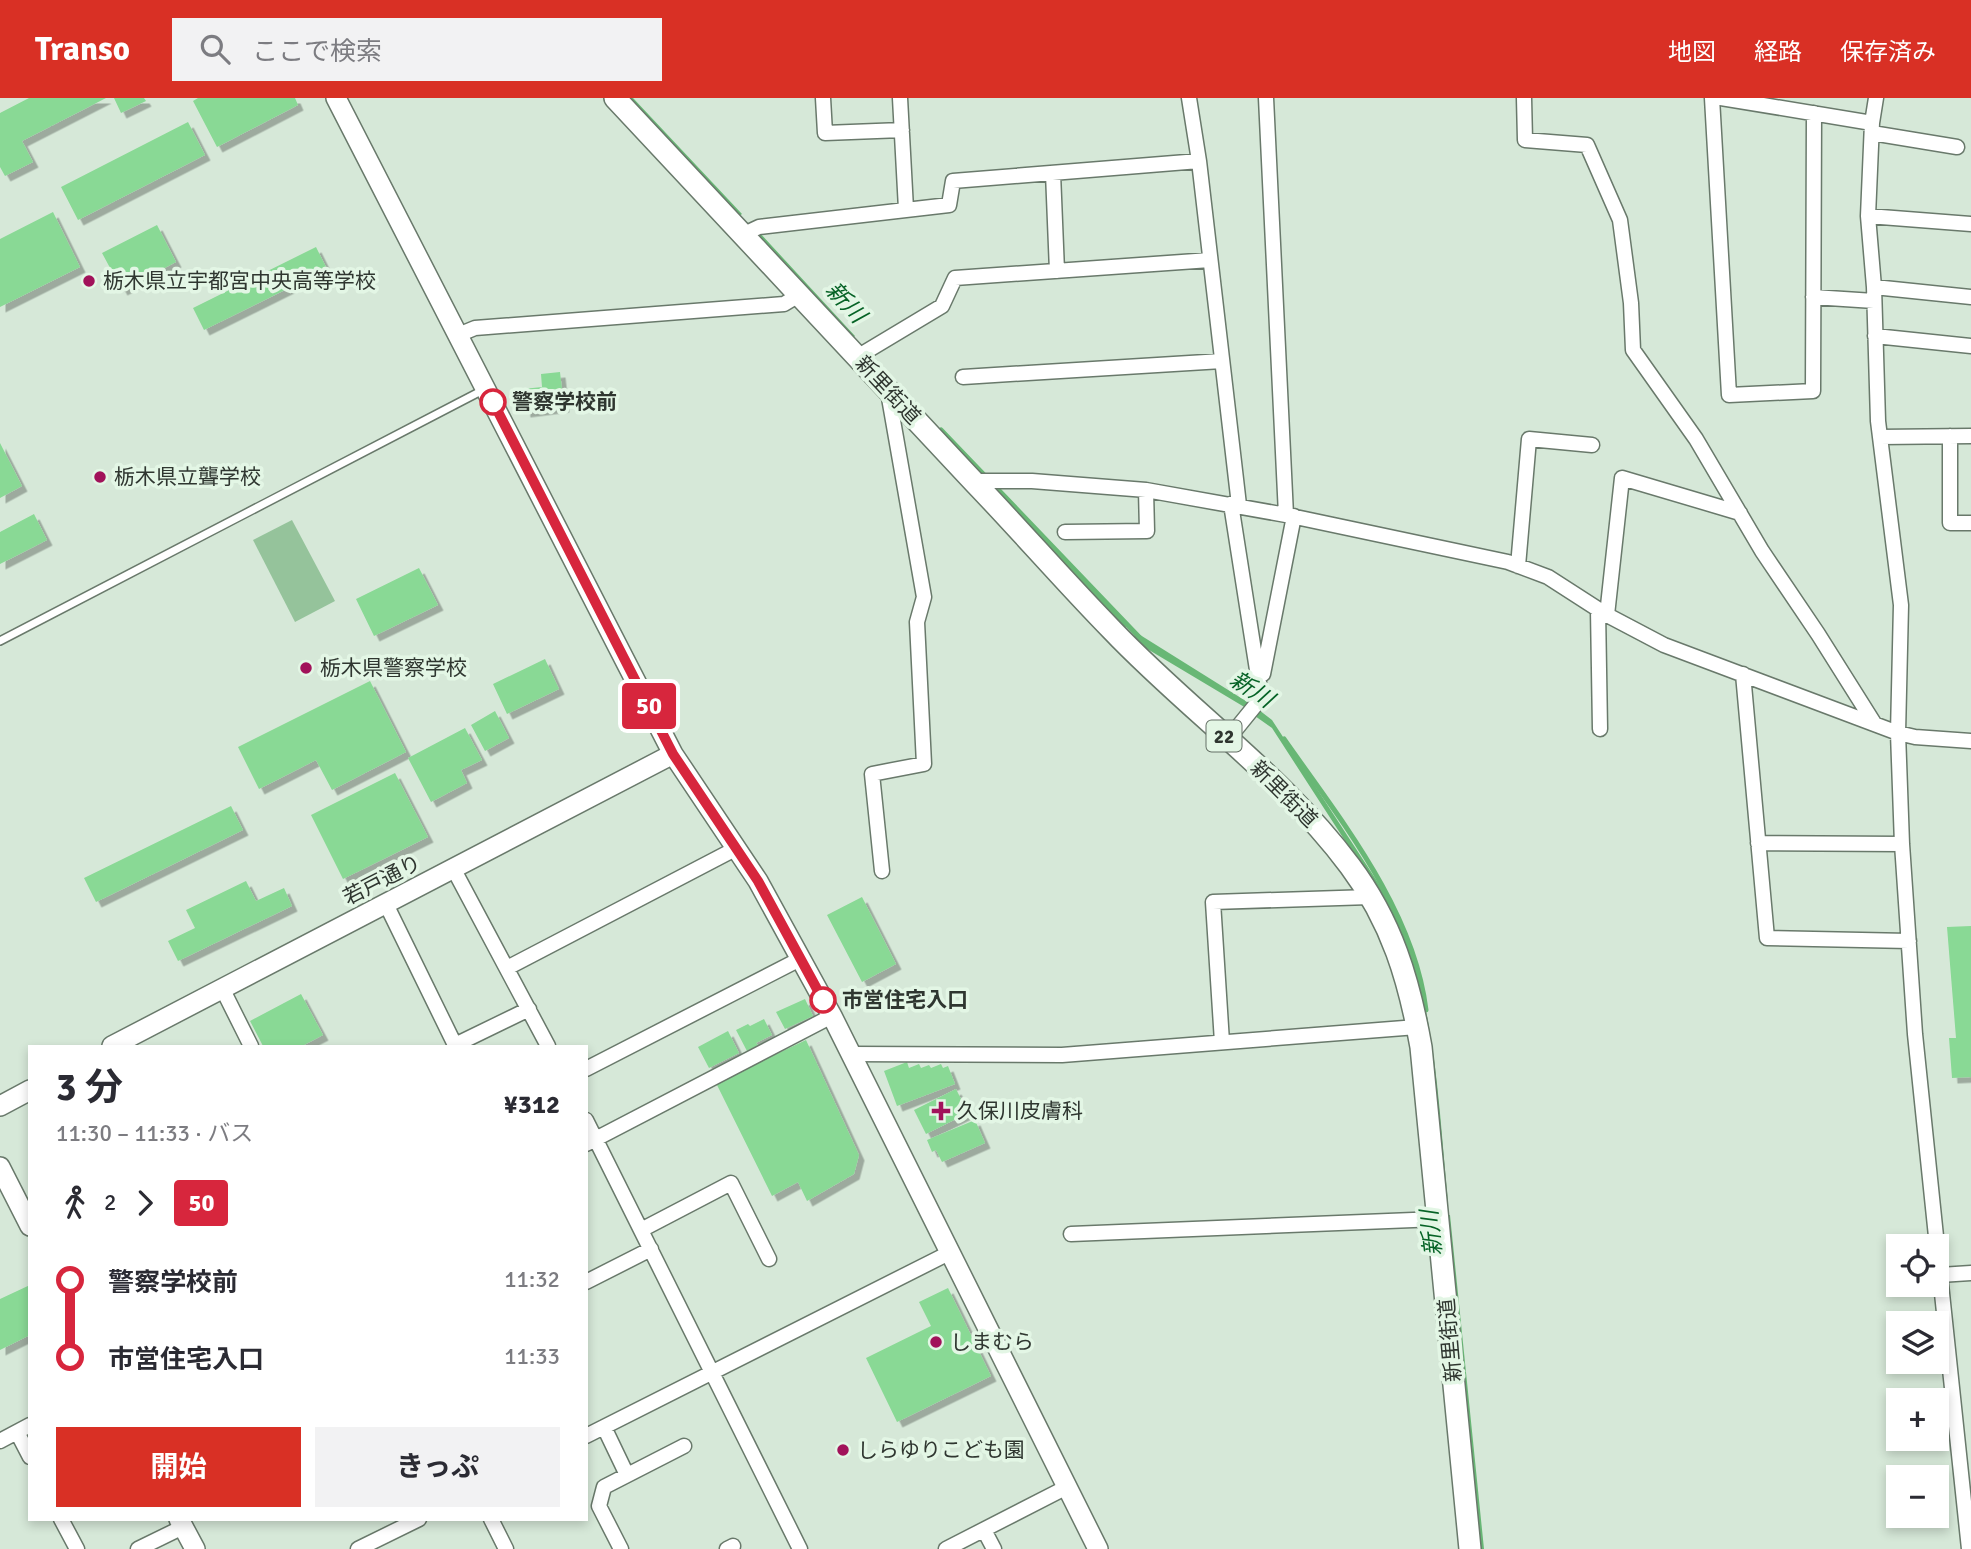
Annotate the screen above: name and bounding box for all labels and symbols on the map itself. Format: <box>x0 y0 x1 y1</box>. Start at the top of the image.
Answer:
place label: 栃木県立宇都宮中央高等学校 <box>103 268 376 294</box>
marker: 栃木県立宇都宮中央高等学校 <box>81 273 97 289</box>
water label: 新川 <box>819 276 874 331</box>
street label: 新里街道 <box>850 350 926 430</box>
marker: 警察学校前 <box>480 389 506 415</box>
place label: 警察学校前 <box>512 389 617 415</box>
place label: 栃木県立聾学校 <box>114 464 261 490</box>
marker: 栃木県立聾学校 <box>92 469 108 485</box>
place label: 栃木県警察学校 <box>320 655 467 681</box>
marker: 栃木県警察学校 <box>298 660 314 676</box>
water label: 新川 <box>1225 665 1281 716</box>
line badge: 50 <box>618 683 680 729</box>
road number: 22 <box>1206 720 1242 751</box>
street label: 新里街道 <box>1245 755 1323 833</box>
street label: 若戸通り <box>339 849 425 911</box>
marker: 市営住宅入口 <box>810 987 836 1013</box>
place label: 市営住宅入口 <box>842 987 968 1013</box>
place label: 久保川皮膚科 <box>957 1098 1083 1124</box>
marker: 久保川皮膚科 <box>931 1101 951 1121</box>
water label: 新川 <box>1414 1206 1448 1257</box>
street label: 新里街道 <box>1433 1297 1467 1383</box>
place label: しまむら <box>950 1329 1034 1355</box>
marker: しまむら <box>928 1334 944 1350</box>
place label: しらゆりこども園 <box>857 1437 1025 1463</box>
marker: しらゆりこども園 <box>835 1442 851 1458</box>

